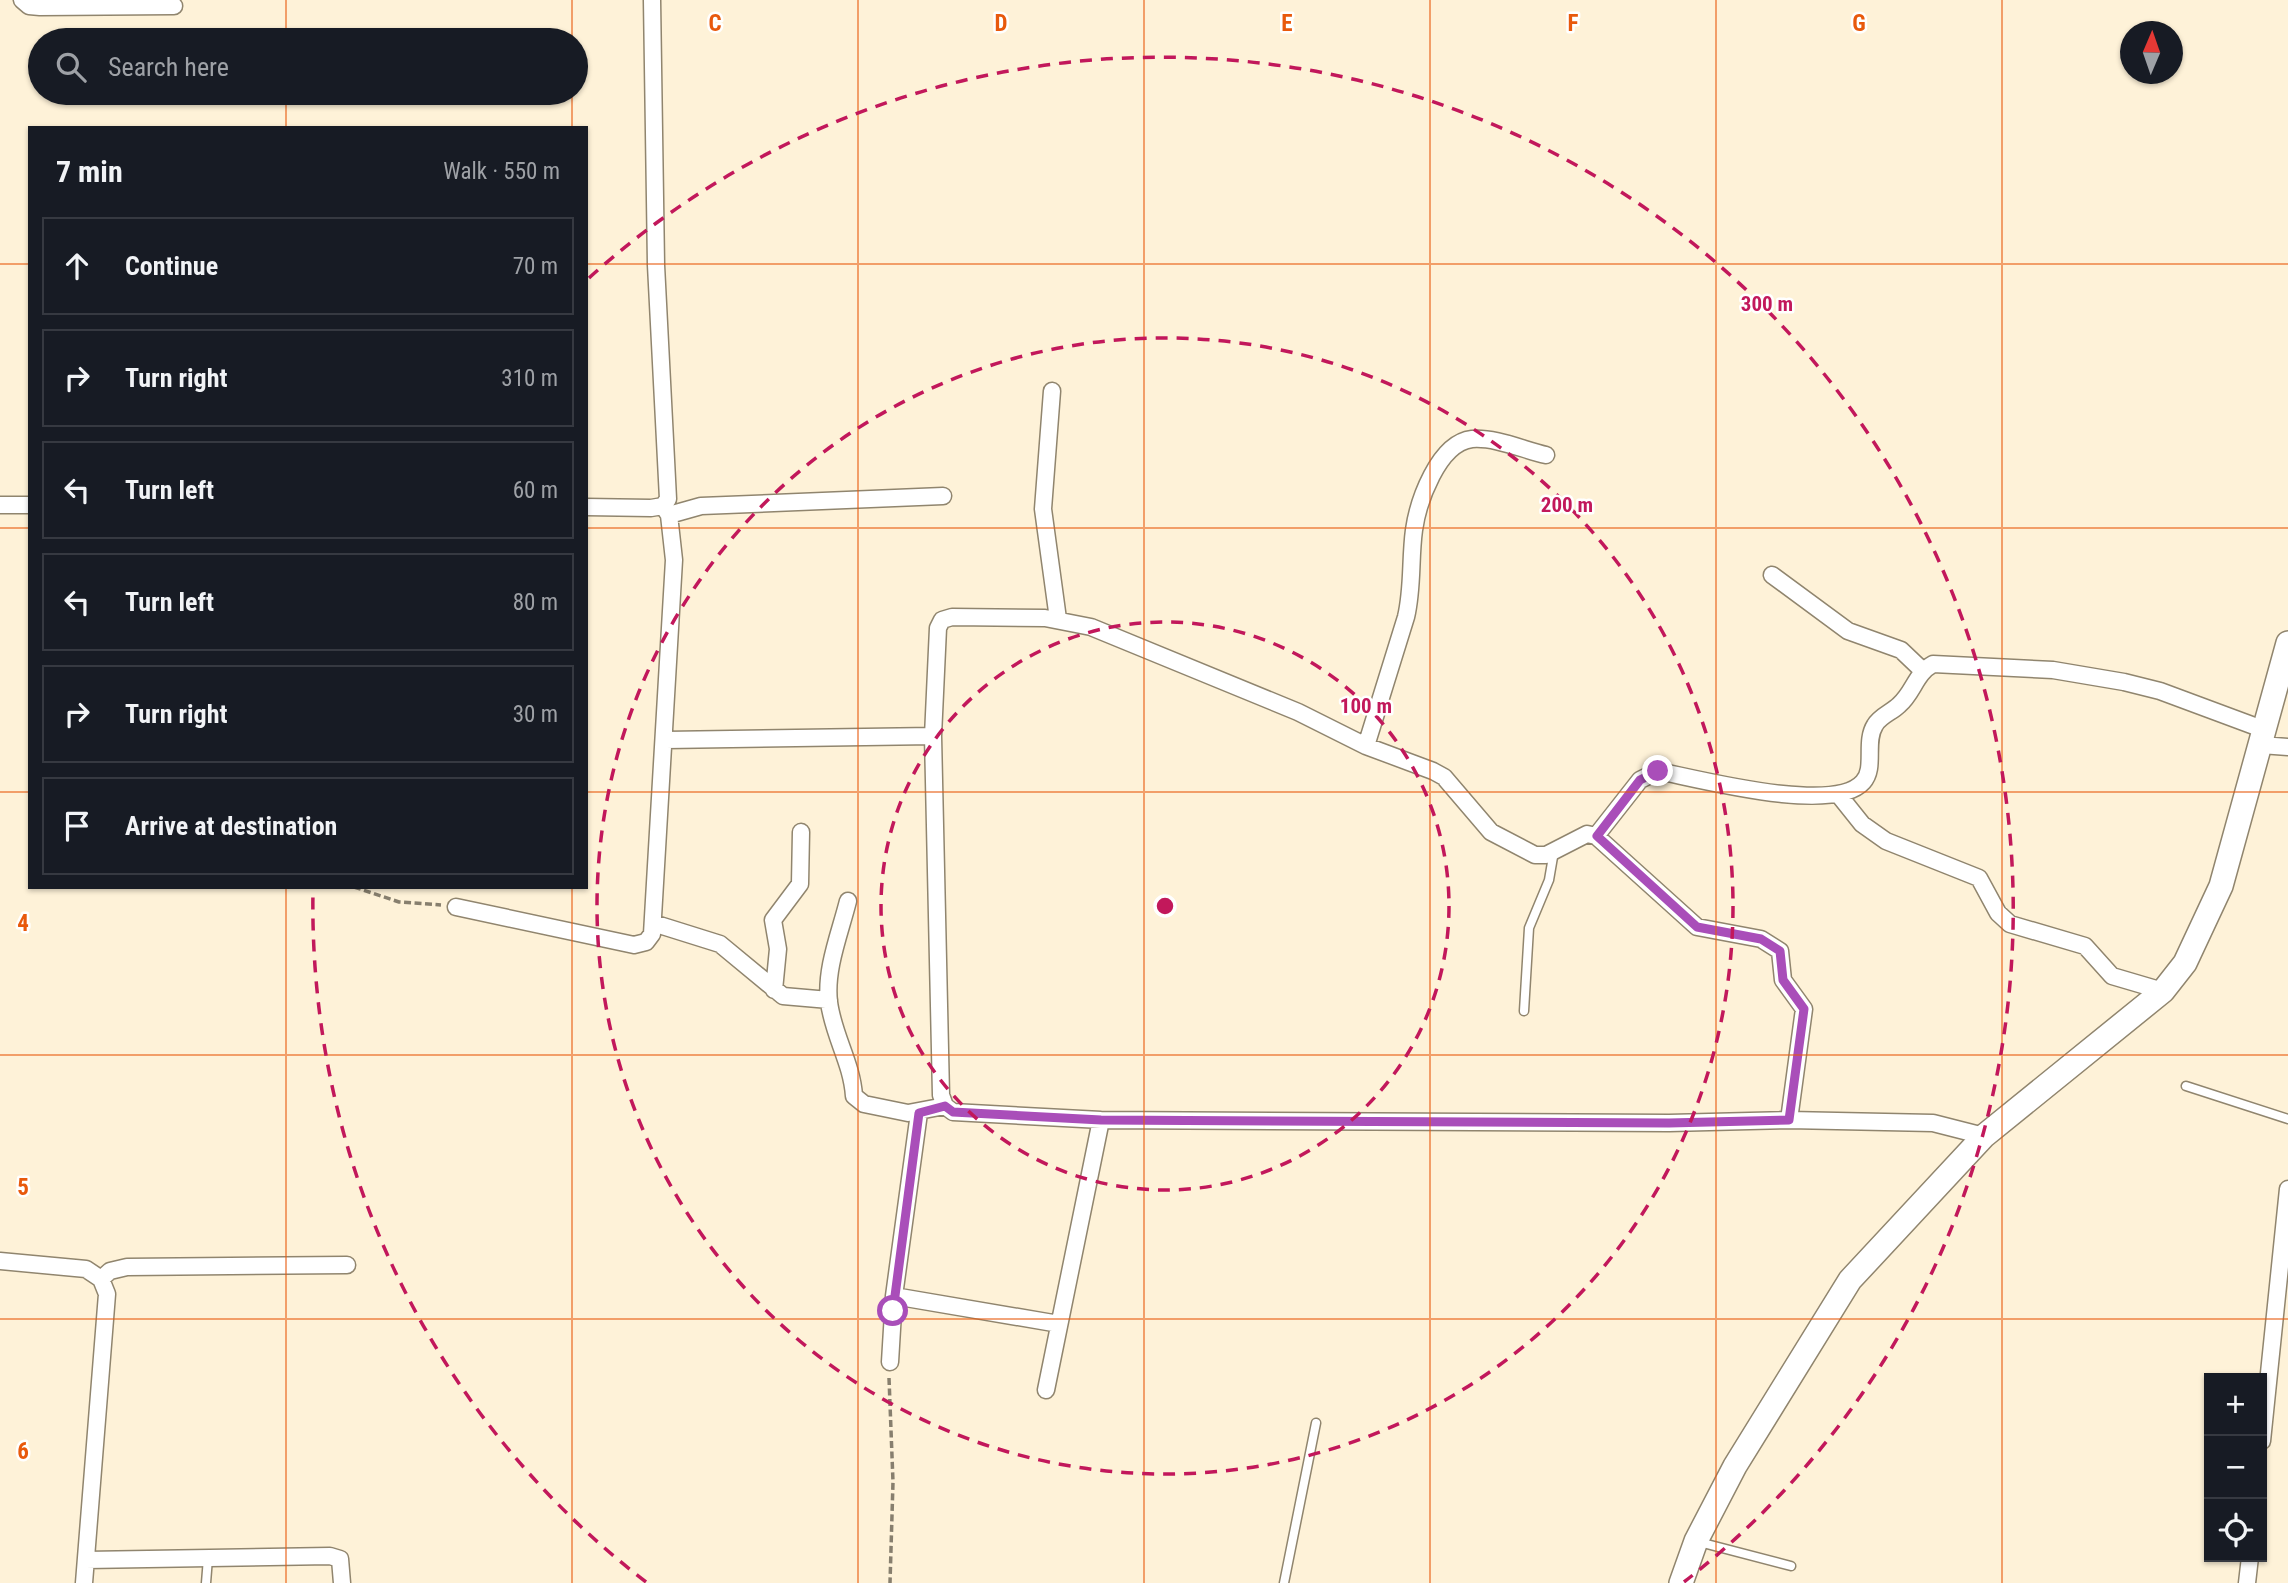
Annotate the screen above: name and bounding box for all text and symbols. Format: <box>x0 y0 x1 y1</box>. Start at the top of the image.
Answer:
text: C <box>708 10 722 37</box>
text: D <box>995 10 1008 37</box>
text: E <box>1281 10 1293 37</box>
text: F <box>1568 10 1579 37</box>
text: G <box>1852 10 1866 37</box>
north arrow <box>2120 21 2183 84</box>
search box <box>28 28 588 105</box>
icon: search <box>52 48 90 86</box>
text: Search here <box>108 52 229 82</box>
text: 7 min <box>56 154 123 189</box>
text: Walk · 550 m <box>443 158 560 185</box>
icon: ahead <box>58 247 96 285</box>
text: Continue <box>125 251 218 281</box>
text: 70 m <box>513 253 558 280</box>
text: 300 m <box>1741 292 1793 316</box>
icon: right <box>58 359 96 397</box>
text: Turn right <box>125 363 227 393</box>
text: 310 m <box>501 365 558 392</box>
icon: left <box>58 471 96 509</box>
text: Turn left <box>125 475 214 505</box>
text: 60 m <box>513 477 558 504</box>
text: 200 m <box>1541 493 1593 517</box>
icon: left <box>58 583 96 621</box>
text: Turn left <box>125 587 214 617</box>
text: 80 m <box>513 589 558 616</box>
text: 100 m <box>1340 694 1392 718</box>
icon: right <box>58 695 96 733</box>
text: Turn right <box>125 699 227 729</box>
text: 30 m <box>513 701 558 728</box>
route end <box>1642 755 1673 786</box>
icon: arrive <box>58 807 96 845</box>
text: Arrive at destination <box>125 811 337 841</box>
centre of rings <box>1153 894 1177 918</box>
text: 4 <box>17 910 29 937</box>
text: 5 <box>17 1174 29 1201</box>
route start <box>877 1295 908 1326</box>
map controls <box>2204 1373 2267 1562</box>
button: + <box>2204 1373 2267 1436</box>
button: − <box>2204 1436 2267 1499</box>
text: 6 <box>17 1438 29 1465</box>
button: locate <box>2204 1499 2267 1562</box>

